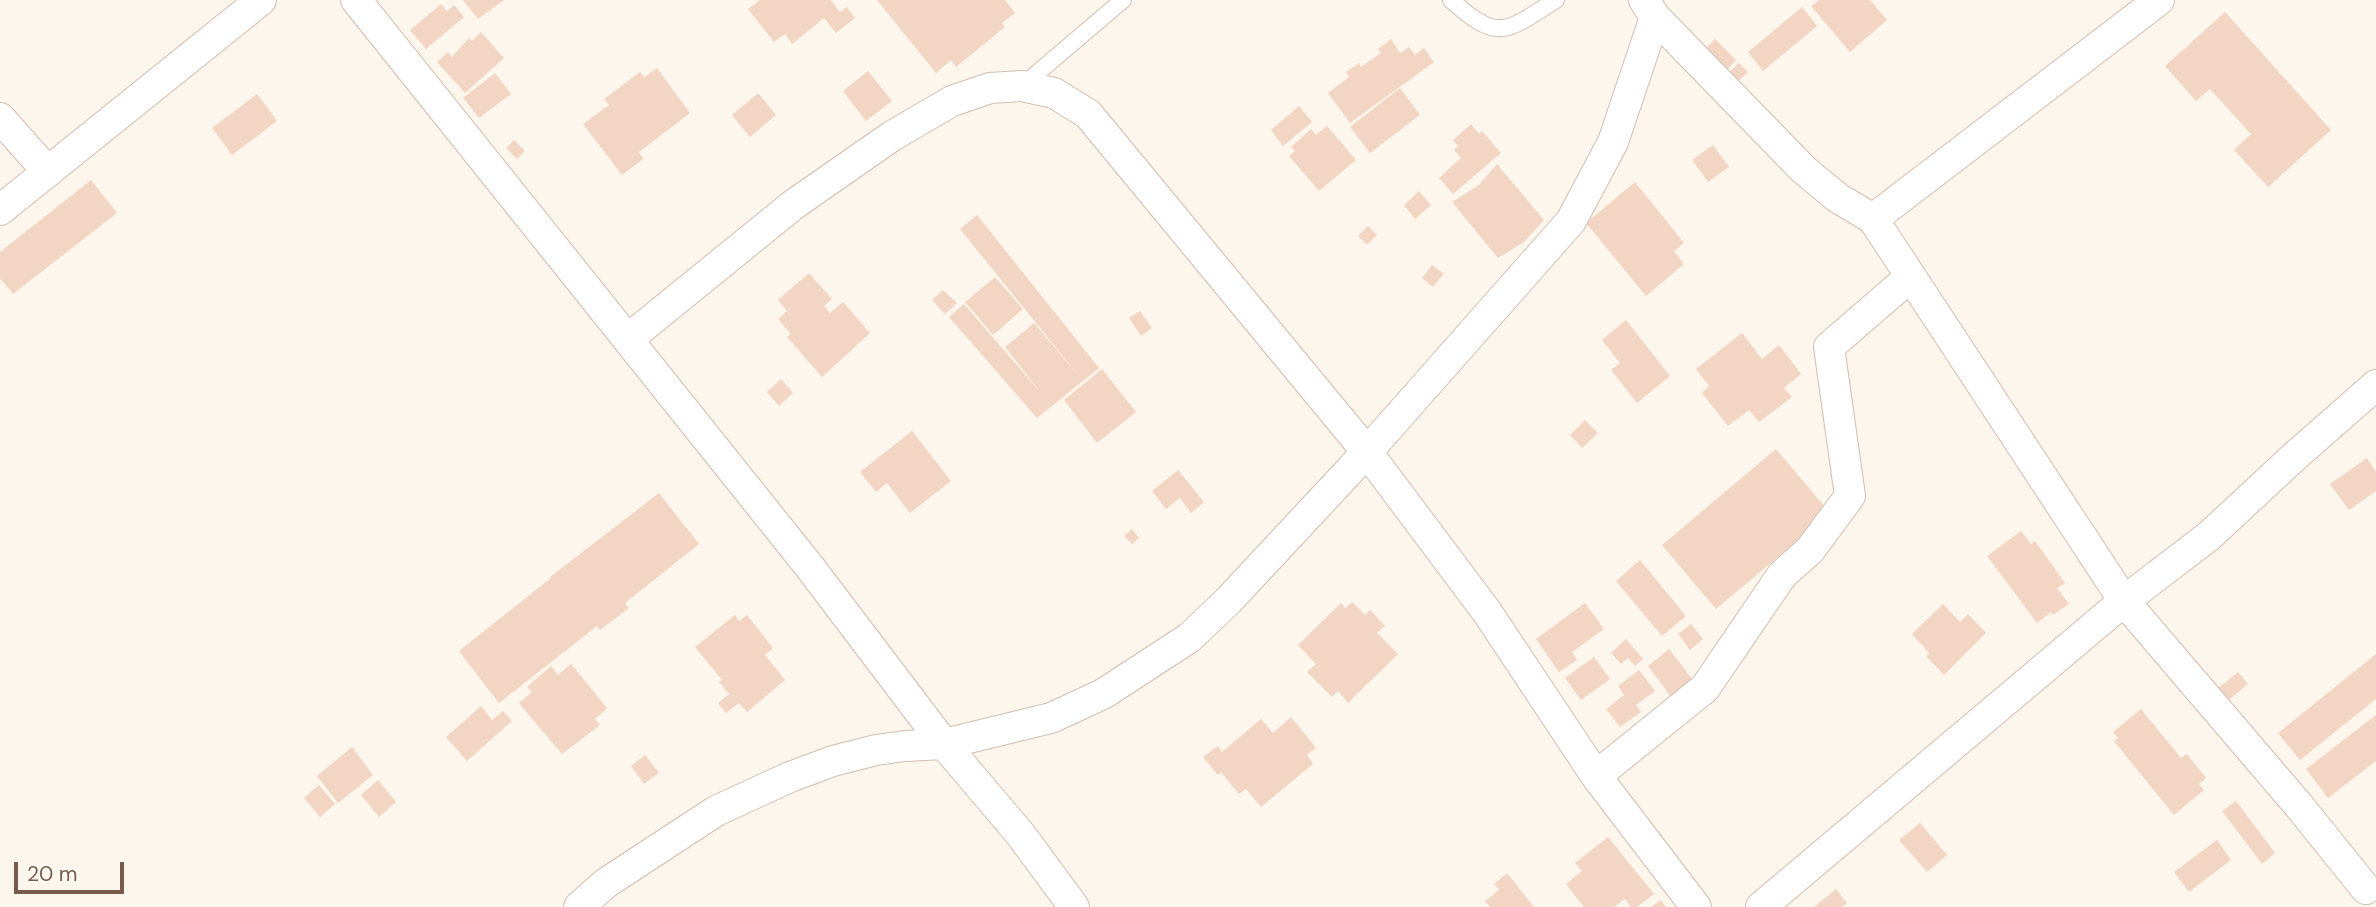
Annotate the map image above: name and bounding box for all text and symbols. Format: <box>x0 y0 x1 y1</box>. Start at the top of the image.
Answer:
scale bar <box>18 848 128 892</box>
text: 20 m <box>27 860 78 888</box>

